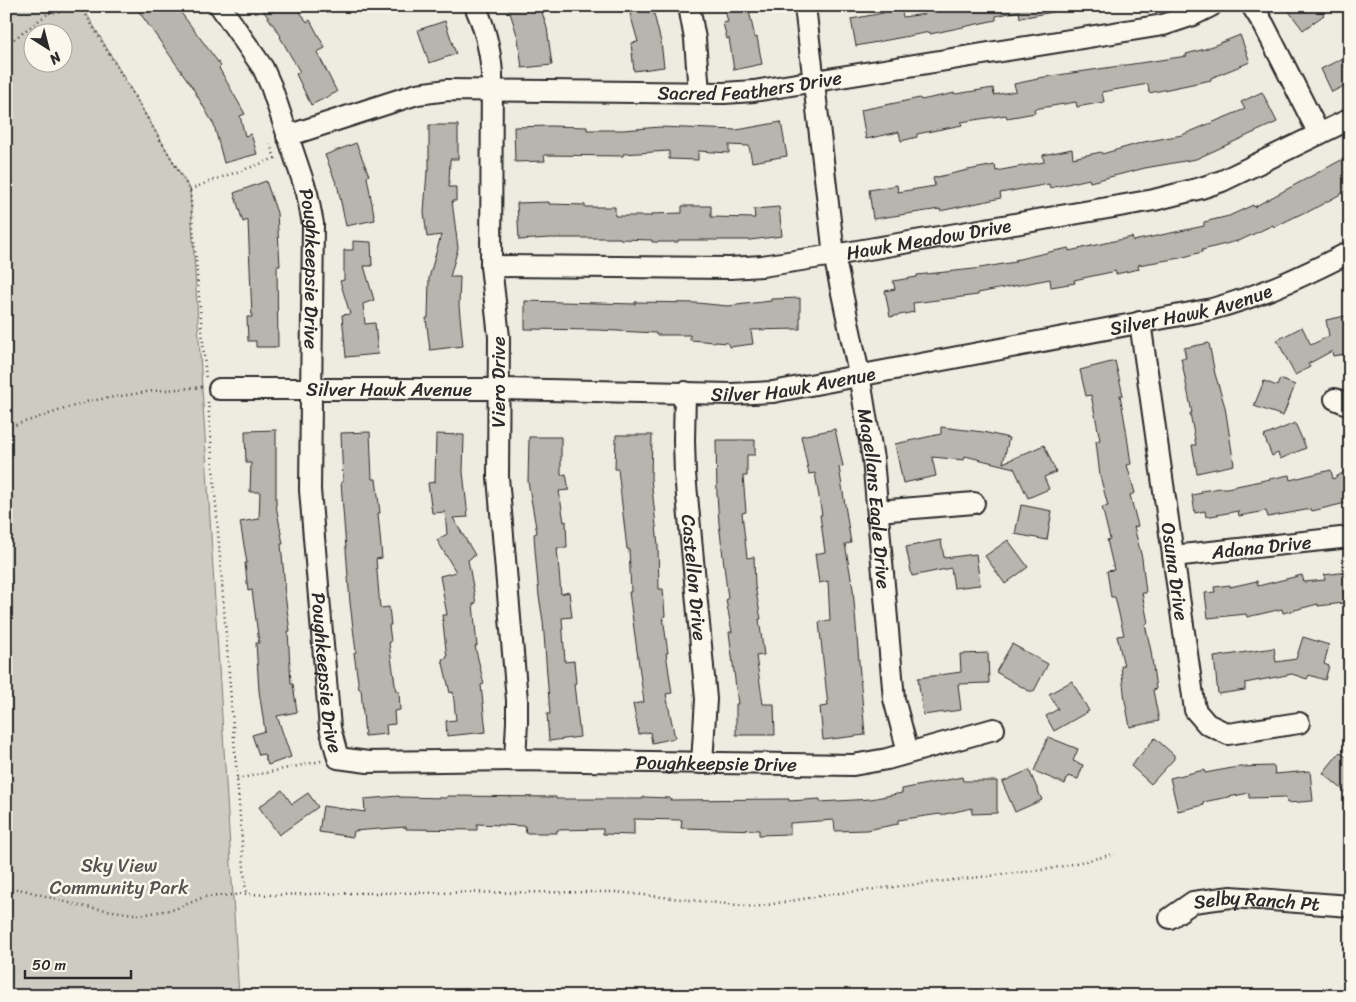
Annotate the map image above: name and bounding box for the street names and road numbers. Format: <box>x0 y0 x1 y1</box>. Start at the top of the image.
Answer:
street label: Sacred Feathers Drive <box>657 61 844 110</box>
street label: Poughkeepsie Drive <box>290 185 330 349</box>
street label: Hawk Meadow Drive <box>844 208 1014 269</box>
street label: Silver Hawk Avenue <box>1107 274 1277 344</box>
street label: Viero Drive <box>482 336 515 428</box>
street label: Silver Hawk Avenue <box>711 356 878 411</box>
street label: Silver Hawk Avenue <box>306 373 472 406</box>
street label: Magellans Eagle Drive <box>848 406 901 591</box>
street label: Castellon Drive <box>672 513 717 642</box>
street label: Osuna Drive <box>1152 520 1199 623</box>
street label: Adana Drive <box>1209 525 1313 568</box>
street label: Poughkeepsie Drive <box>302 591 352 757</box>
street label: Poughkeepsie Drive <box>635 745 797 781</box>
street label: Selby Ranch Pt <box>1191 881 1321 920</box>

